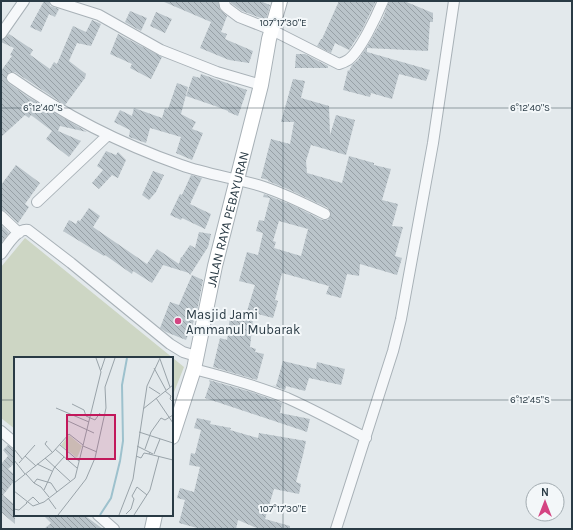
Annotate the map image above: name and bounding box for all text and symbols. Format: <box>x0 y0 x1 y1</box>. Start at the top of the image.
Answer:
text: 107°17'30"E <box>259 17 307 29</box>
text: 6°12'40"S <box>23 102 63 114</box>
text: 6°12'40"S <box>510 102 550 114</box>
street label: JALAN RAYA PEBAYURAN <box>203 149 251 289</box>
place label: Masjid Jami Ammanul Mubarak <box>186 307 300 337</box>
marker: Masjid Jami Ammanul Mubarak <box>173 316 183 326</box>
inset map <box>14 357 173 516</box>
text: 6°12'45"S <box>510 394 550 406</box>
north arrow <box>525 482 565 522</box>
text: N <box>541 486 549 499</box>
text: 107°17'30"E <box>259 503 307 515</box>

